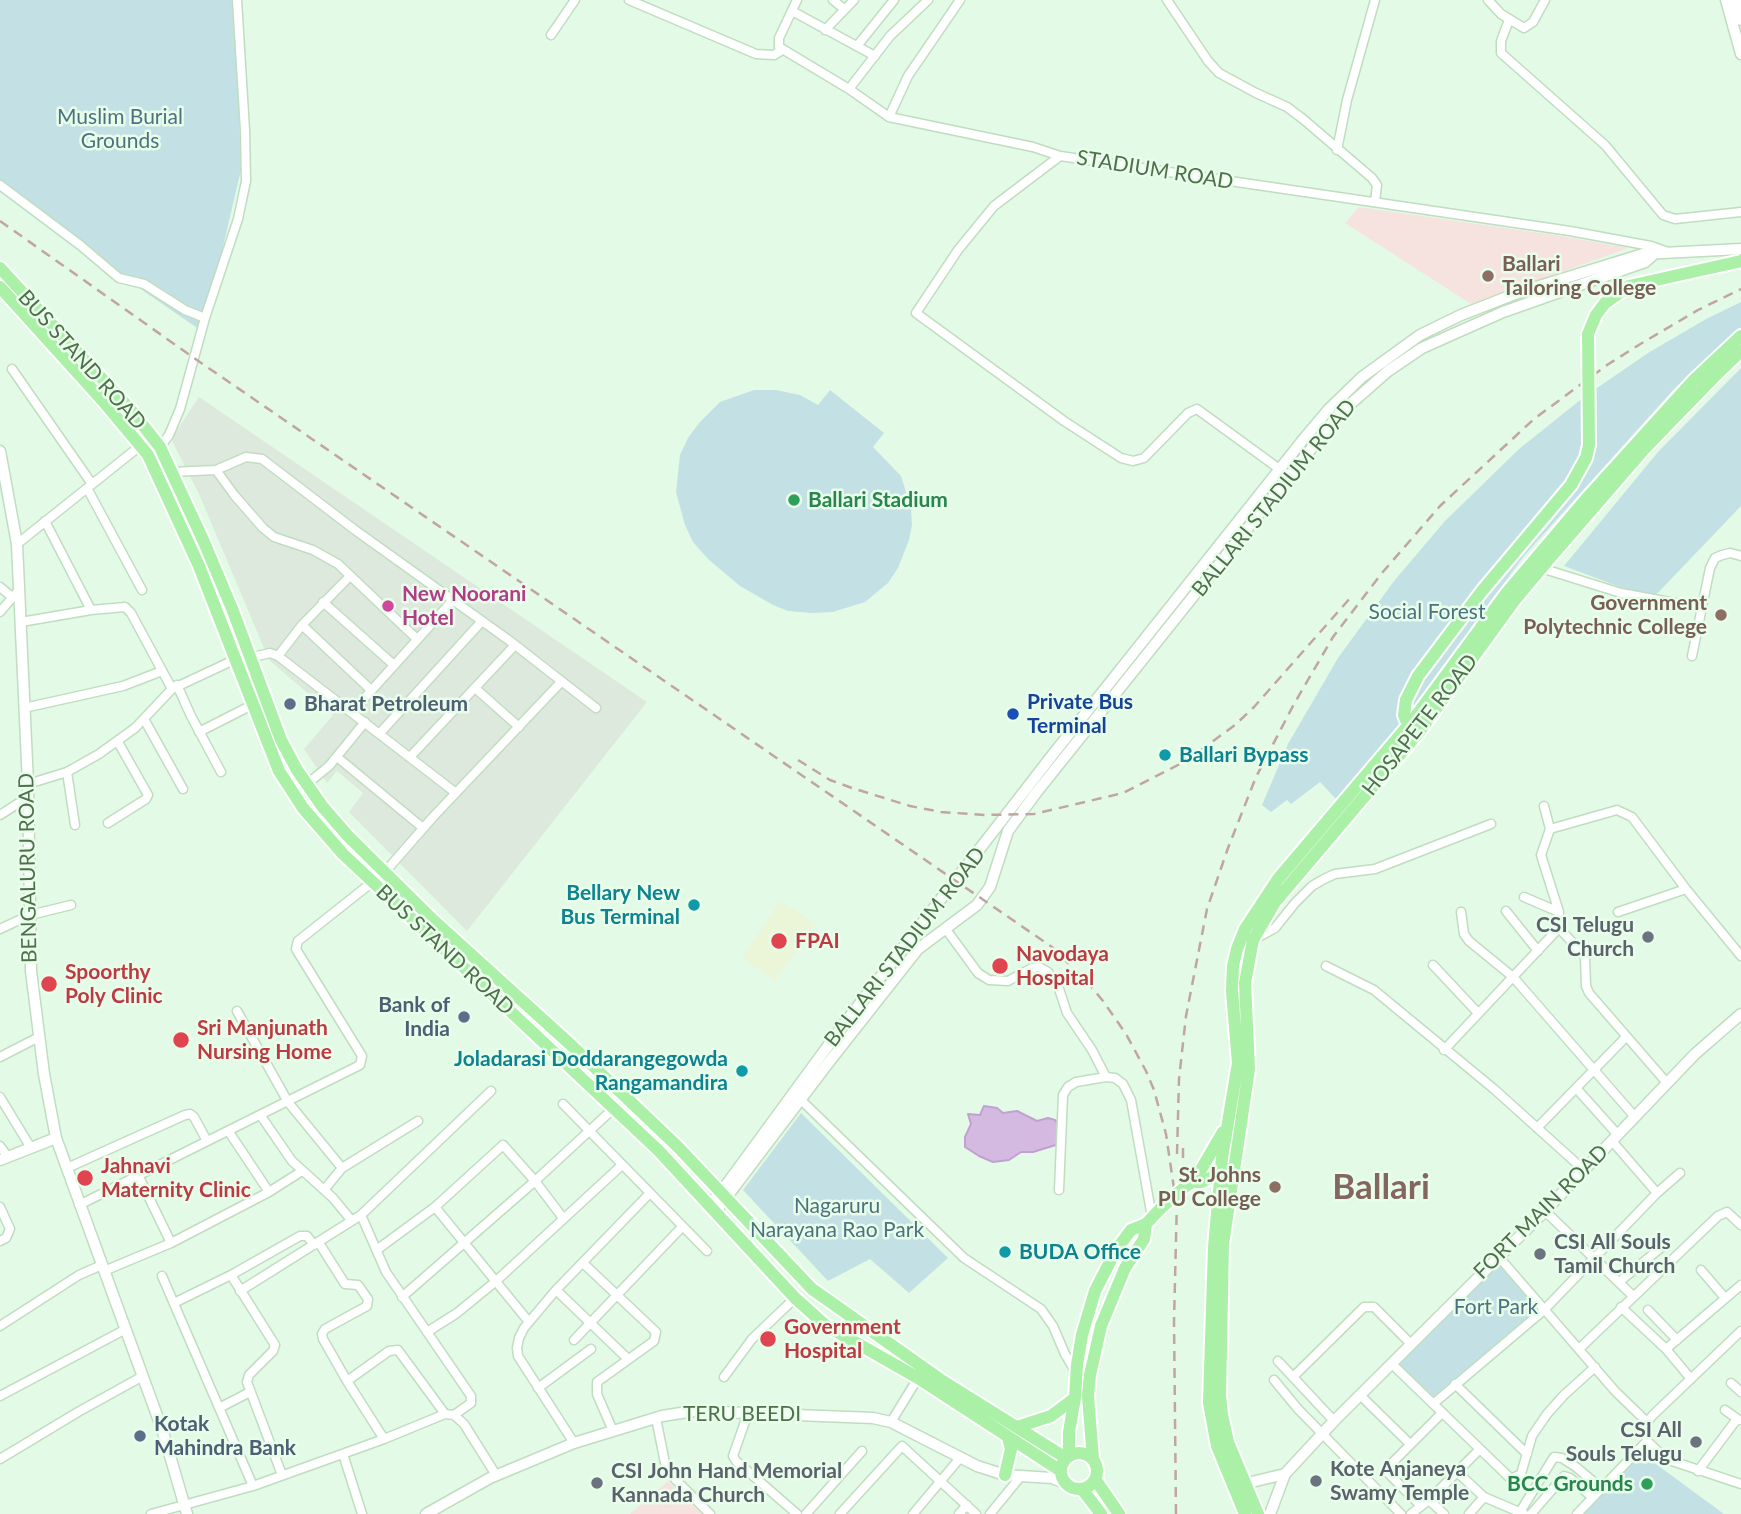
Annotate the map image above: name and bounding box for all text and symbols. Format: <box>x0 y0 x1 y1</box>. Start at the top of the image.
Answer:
park label: Muslim Burial Grounds <box>57 104 183 154</box>
street label: STADIUM ROAD <box>1075 145 1235 195</box>
place label: Ballari Tailoring College <box>1502 251 1656 301</box>
marker: Ballari Tailoring College <box>1480 268 1496 284</box>
street label: BUS STAND ROAD <box>13 285 151 435</box>
street label: BALLARI STADIUM ROAD <box>1187 394 1361 602</box>
place label: Ballari Stadium <box>808 487 948 513</box>
marker: Ballari Stadium <box>786 492 802 508</box>
place label: New Noorani Hotel <box>402 581 526 631</box>
place label: Government Polytechnic College <box>1523 590 1707 640</box>
marker: New Noorani Hotel <box>380 598 396 614</box>
park label: Social Forest <box>1369 599 1485 625</box>
marker: Government Polytechnic College <box>1713 607 1729 623</box>
street label: HOSAPETE ROAD <box>1357 649 1483 801</box>
place label: Private Bus Terminal <box>1027 689 1133 739</box>
place label: Bharat Petroleum <box>304 691 468 717</box>
marker: Bharat Petroleum <box>282 696 298 712</box>
marker: Private Bus Terminal <box>1005 706 1021 722</box>
place label: Ballari Bypass <box>1179 742 1308 768</box>
marker: Ballari Bypass <box>1157 747 1173 763</box>
street label: BENGALURU ROAD <box>14 773 42 963</box>
street label: BALLARI STADIUM ROAD <box>819 842 991 1052</box>
street label: BUS STAND ROAD <box>371 880 519 1020</box>
place label: Bellary New Bus Terminal <box>560 880 680 930</box>
marker: Bellary New Bus Terminal <box>686 897 702 913</box>
place label: CSI Telugu Church <box>1536 912 1634 962</box>
place label: FPAI <box>795 928 840 954</box>
marker: CSI Telugu Church <box>1640 929 1656 945</box>
marker: FPAI <box>769 931 789 951</box>
place label: Navodaya Hospital <box>1016 941 1109 991</box>
marker: Navodaya Hospital <box>990 956 1010 976</box>
place label: Spoorthy Poly Clinic <box>65 959 163 1009</box>
marker: Spoorthy Poly Clinic <box>39 974 59 994</box>
place label: Bank of India <box>378 992 450 1042</box>
marker: Bank of India <box>456 1009 472 1025</box>
place label: Sri Manjunath Nursing Home <box>197 1015 332 1065</box>
marker: Sri Manjunath Nursing Home <box>171 1030 191 1050</box>
place label: Joladarasi Doddarangegowda Rangamandira <box>454 1046 728 1096</box>
marker: Joladarasi Doddarangegowda Rangamandira <box>734 1063 750 1079</box>
street label: FORT MAIN ROAD <box>1469 1140 1613 1284</box>
place label: Jahnavi Maternity Clinic <box>101 1153 251 1203</box>
place label: St. Johns PU College <box>1158 1162 1261 1212</box>
district label: Ballari <box>1332 1167 1430 1209</box>
marker: Jahnavi Maternity Clinic <box>75 1168 95 1188</box>
marker: St. Johns PU College <box>1267 1179 1283 1195</box>
park label: Nagaruru Narayana Rao Park <box>750 1193 924 1243</box>
place label: CSI All Souls Tamil Church <box>1554 1229 1675 1279</box>
place label: BUDA Office <box>1019 1239 1141 1265</box>
marker: BUDA Office <box>997 1244 1013 1260</box>
marker: CSI All Souls Tamil Church <box>1532 1246 1548 1262</box>
park label: Fort Park <box>1454 1294 1538 1320</box>
place label: Government Hospital <box>784 1314 901 1364</box>
marker: Government Hospital <box>758 1329 778 1349</box>
street label: TERU BEEDI <box>683 1401 801 1427</box>
place label: Kotak Mahindra Bank <box>154 1411 296 1461</box>
place label: CSI All Souls Telugu <box>1566 1417 1682 1467</box>
marker: Kotak Mahindra Bank <box>132 1428 148 1444</box>
marker: CSI All Souls Telugu <box>1688 1434 1704 1450</box>
place label: Kote Anjaneya Swamy Temple <box>1330 1456 1469 1506</box>
place label: CSI John Hand Memorial Kannada Church <box>611 1458 842 1508</box>
place label: BCC Grounds <box>1507 1471 1633 1497</box>
marker: Kote Anjaneya Swamy Temple <box>1308 1473 1324 1489</box>
marker: CSI John Hand Memorial Kannada Church <box>589 1475 605 1491</box>
marker: BCC Grounds <box>1639 1476 1655 1492</box>

